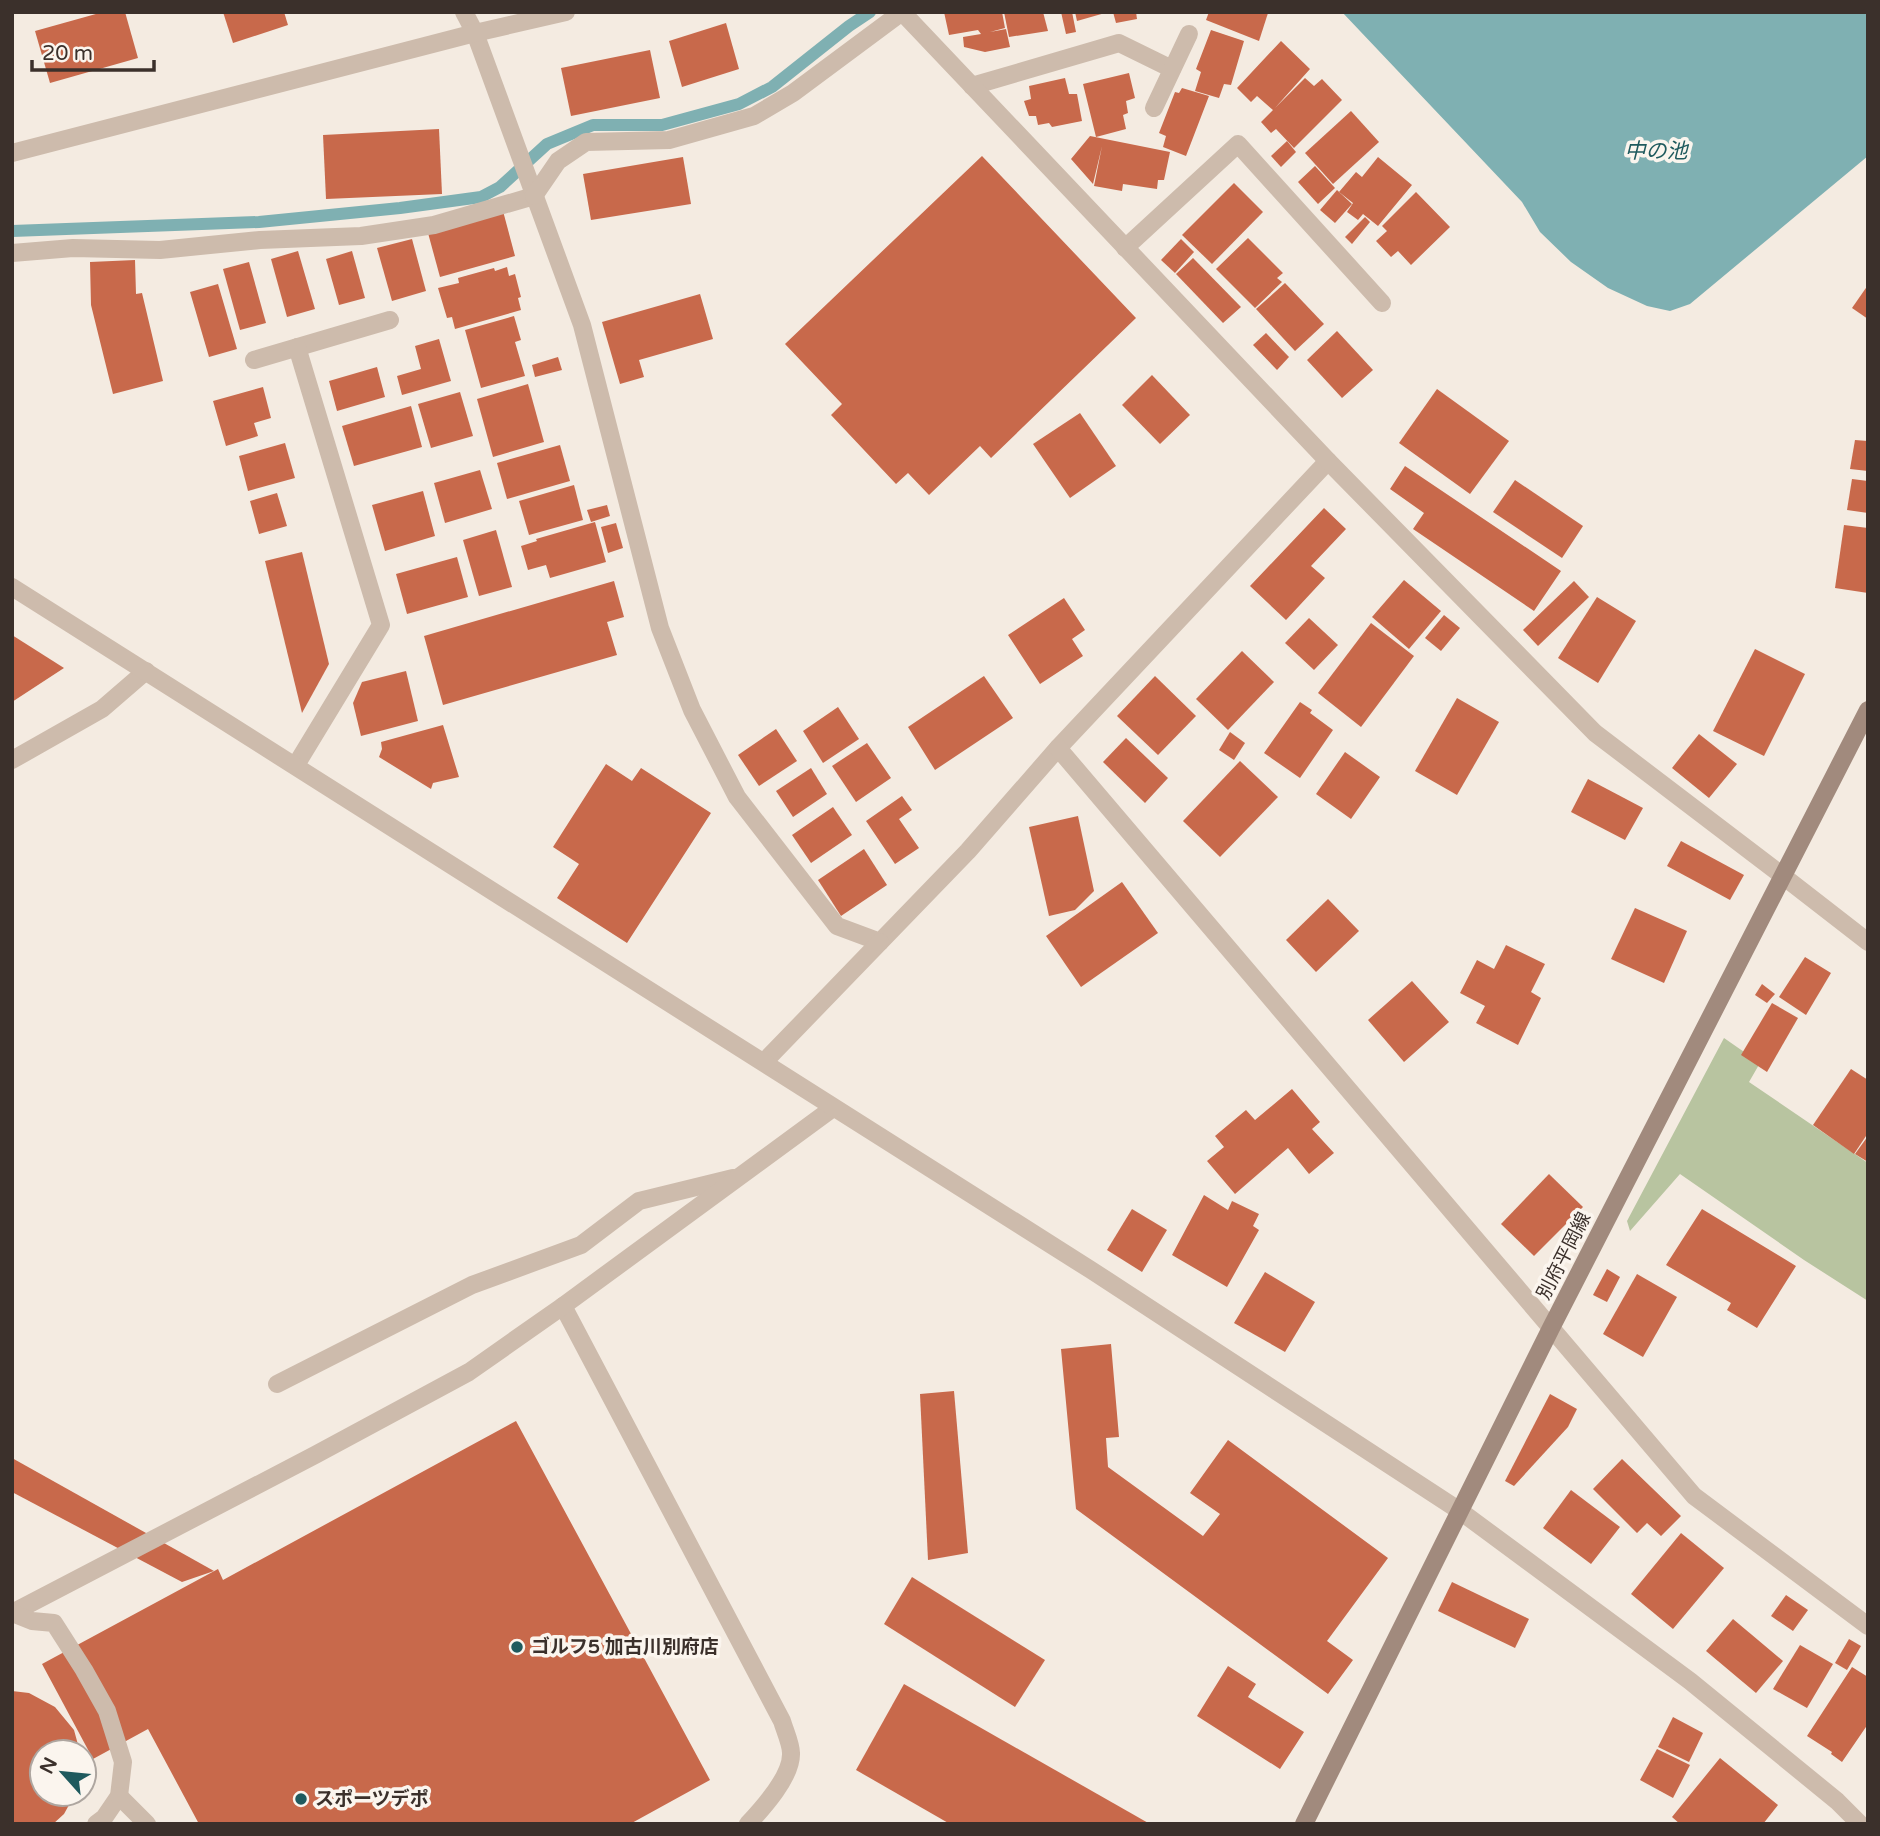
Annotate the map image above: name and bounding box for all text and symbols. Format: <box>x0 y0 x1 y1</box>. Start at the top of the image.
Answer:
scale bar <box>32 28 154 72</box>
text: 20 m <box>42 41 93 66</box>
water label: 中の池 <box>1625 139 1689 164</box>
street label: 別府平岡線 <box>1533 1209 1595 1303</box>
place label: ゴルフ5 加古川別府店 <box>531 1636 719 1658</box>
marker: ゴルフ5 加古川別府店 <box>509 1639 525 1655</box>
north arrow <box>28 1738 98 1808</box>
text: N <box>35 1754 62 1778</box>
place label: スポーツデポ <box>315 1788 429 1810</box>
marker: スポーツデポ <box>293 1791 309 1807</box>

